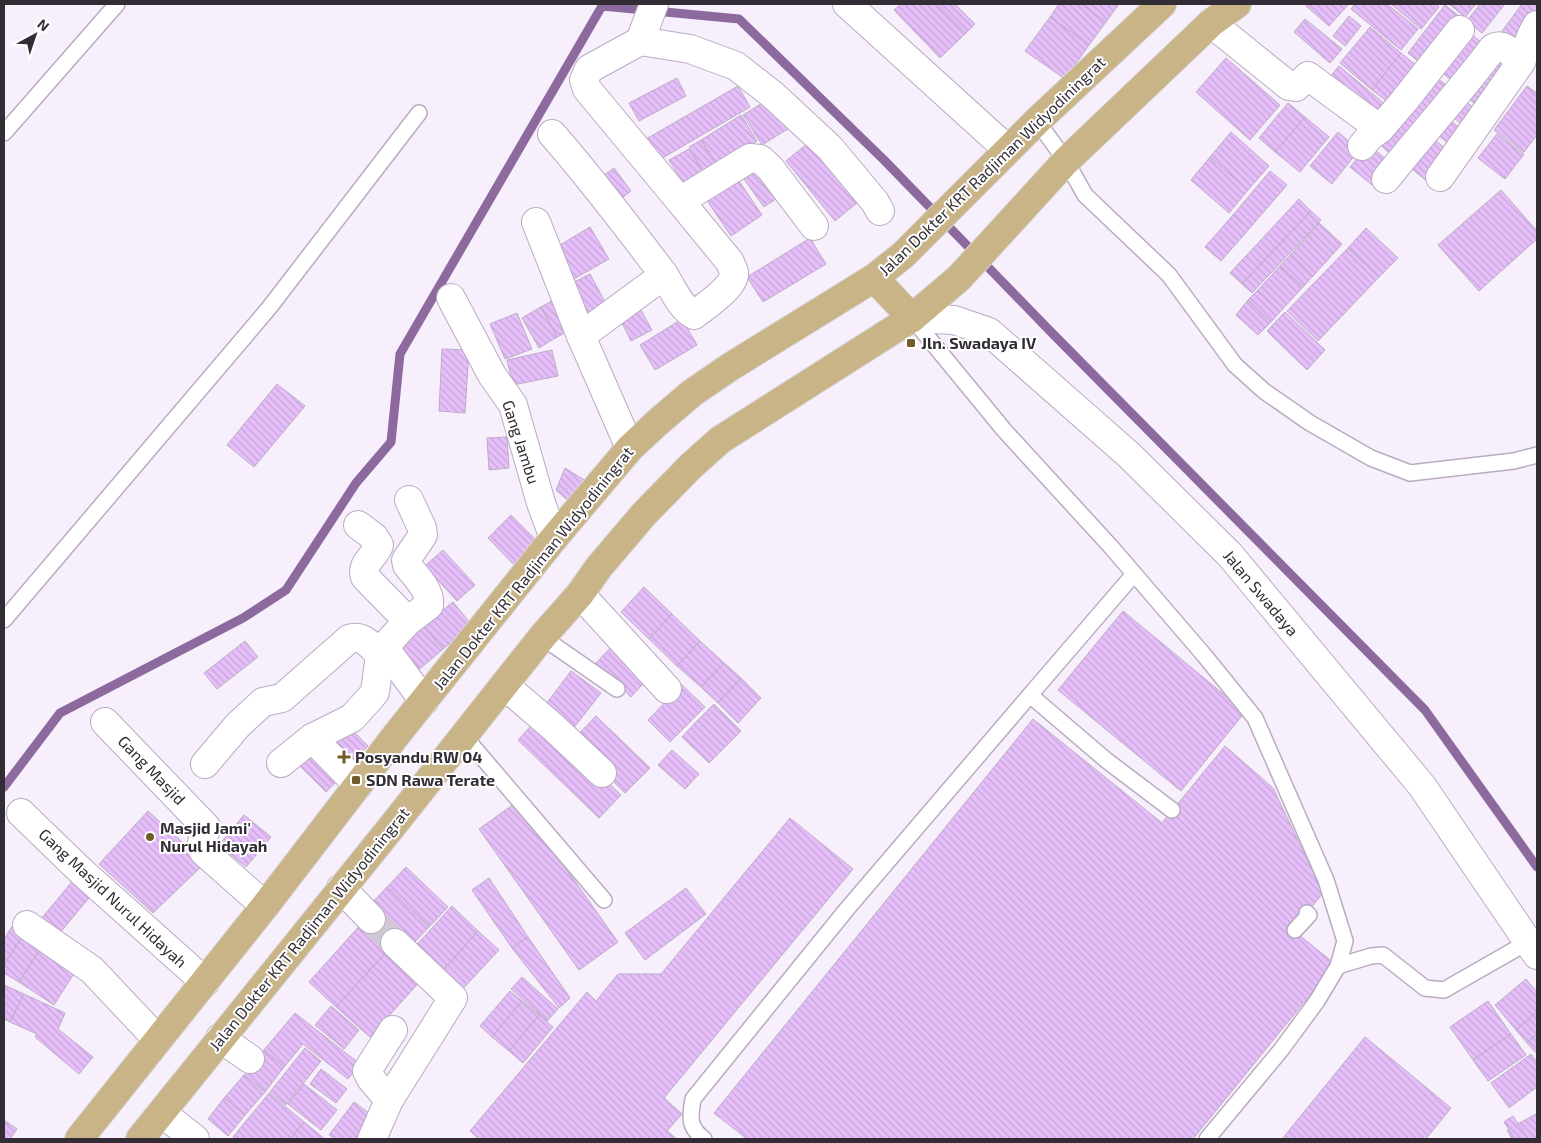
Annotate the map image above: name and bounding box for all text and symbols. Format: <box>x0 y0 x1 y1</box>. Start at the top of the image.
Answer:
north arrow <box>10 10 60 60</box>
text: N <box>34 15 53 34</box>
street label: Jalan Dokter KRT Radjiman Widyodiningrat <box>874 52 1110 280</box>
place label: Jln. Swadaya IV <box>921 333 1037 353</box>
marker: Jln. Swadaya IV <box>905 337 917 349</box>
street label: Gang Jambu <box>499 398 544 486</box>
street label: Jalan Dokter KRT Radjiman Widyodiningrat <box>428 442 638 694</box>
street label: Jalan Swadaya <box>1220 546 1303 640</box>
street label: Gang Masjid <box>114 731 190 809</box>
place label: Posyandu RW 04 <box>355 747 482 767</box>
marker: Posyandu RW 04 <box>337 750 351 764</box>
place label: SDN Rawa Terate <box>366 770 495 789</box>
marker: SDN Rawa Terate <box>350 774 362 786</box>
street label: Jalan Dokter KRT Radjiman Widyodiningrat <box>204 803 414 1055</box>
place label: Masjid Jami' Nurul Hidayah <box>160 818 267 856</box>
street label: Gang Masjid Nurul Hidayah <box>35 824 191 972</box>
marker: Masjid Jami' Nurul Hidayah <box>144 831 156 843</box>

